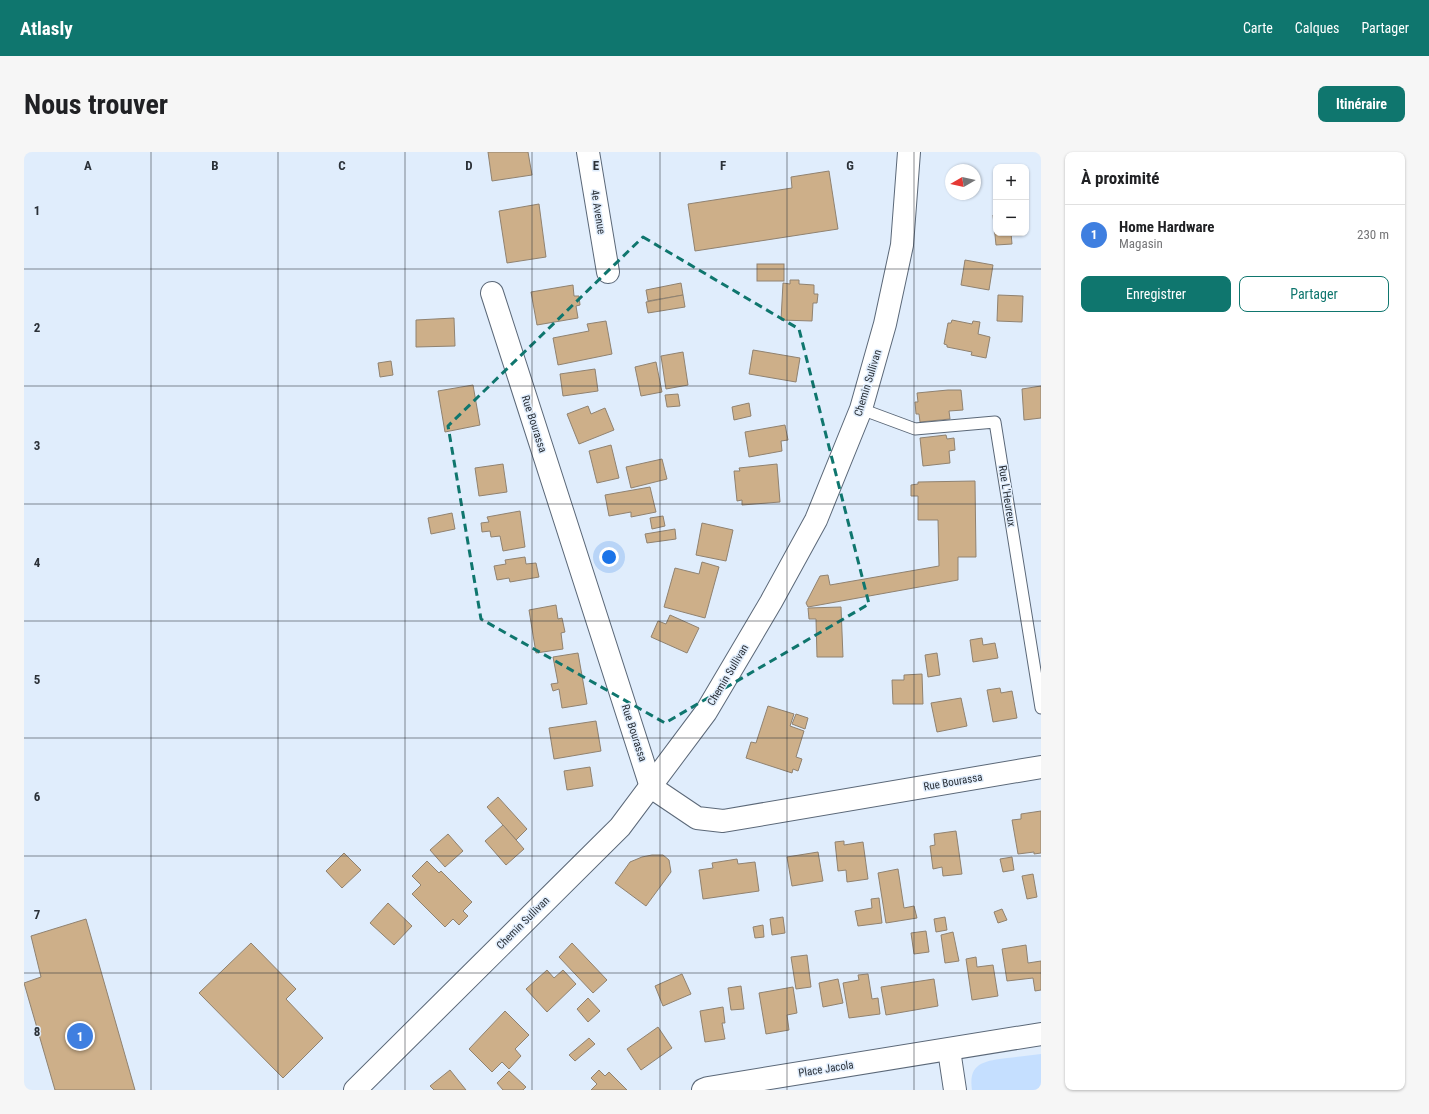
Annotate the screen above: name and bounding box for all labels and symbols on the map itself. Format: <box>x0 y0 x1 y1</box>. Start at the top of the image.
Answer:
text: A <box>84 158 92 173</box>
text: B <box>211 158 219 173</box>
text: C <box>338 158 346 173</box>
text: D <box>465 158 473 173</box>
text: E <box>593 158 600 173</box>
text: F <box>720 158 726 173</box>
text: G <box>846 158 854 173</box>
north arrow <box>945 164 981 200</box>
street label: 4e Avenue <box>588 189 608 235</box>
text: 1 <box>34 203 40 218</box>
text: 2 <box>34 320 41 335</box>
street label: Chemin Sullivan <box>852 348 884 418</box>
street label: Rue Bourassa <box>519 394 549 454</box>
text: 3 <box>34 438 40 453</box>
street label: Rue L'Heureux <box>996 464 1018 528</box>
your location <box>599 547 619 567</box>
text: 4 <box>34 555 41 570</box>
street label: Chemin Sullivan <box>705 642 751 708</box>
text: 5 <box>34 672 41 687</box>
street label: Rue Bourassa <box>619 703 649 763</box>
street label: Rue Bourassa <box>923 770 983 794</box>
text: 6 <box>34 789 41 804</box>
street label: Chemin Sullivan <box>494 894 552 952</box>
text: 7 <box>34 907 41 922</box>
pin: 1 <box>67 1021 93 1051</box>
text: 8 <box>34 1024 40 1039</box>
street label: Place Jacola <box>798 1058 854 1080</box>

